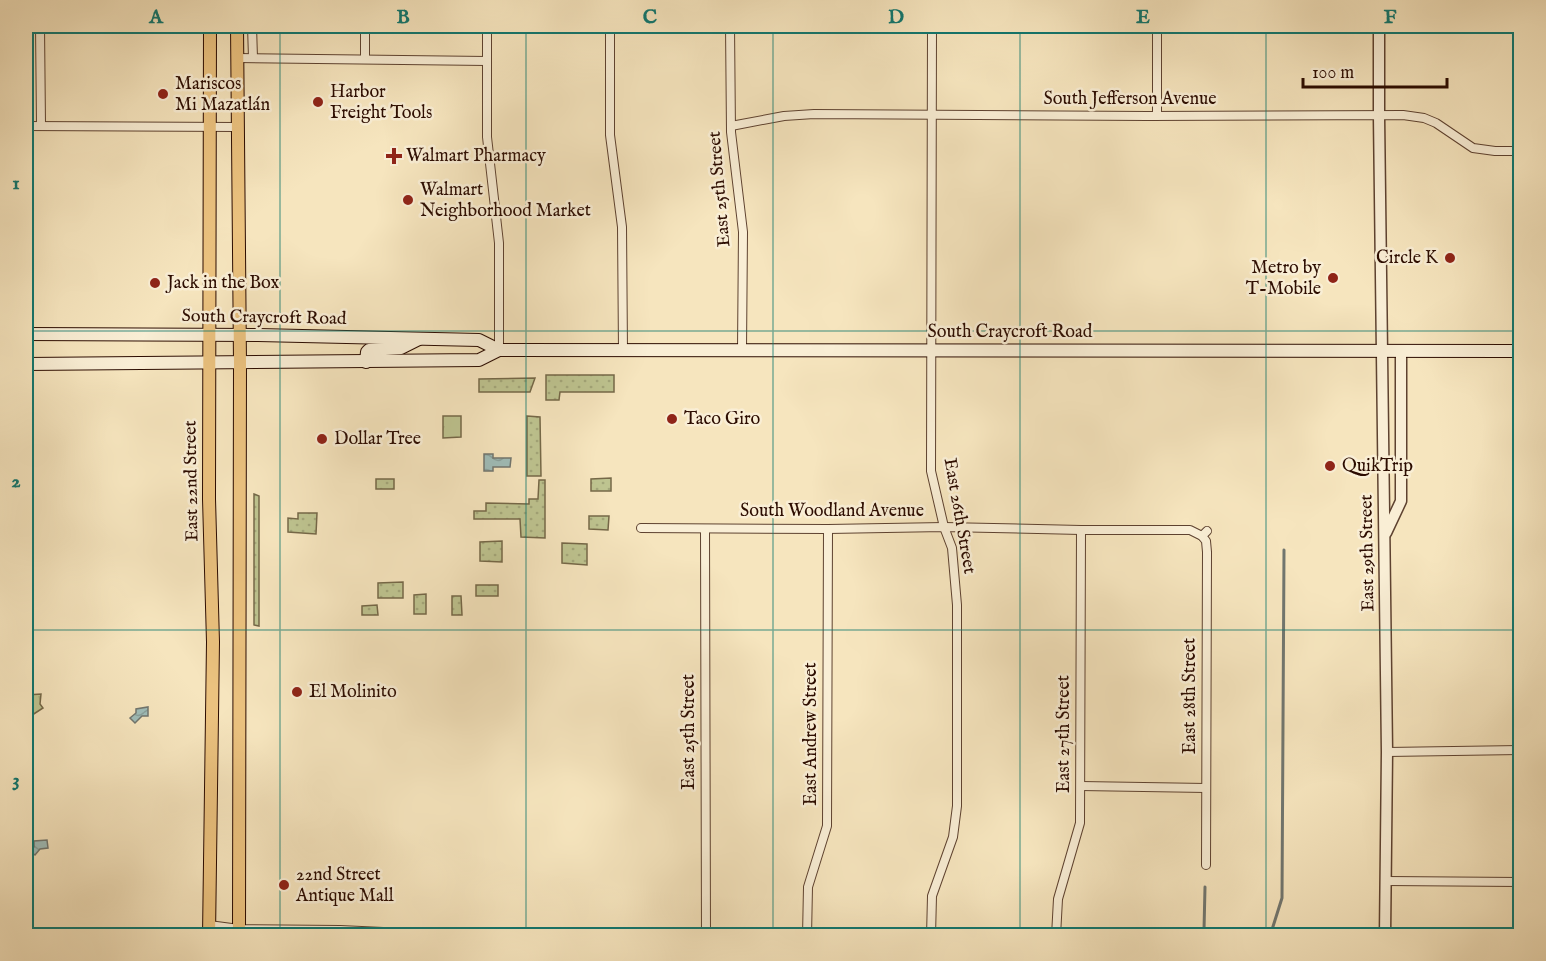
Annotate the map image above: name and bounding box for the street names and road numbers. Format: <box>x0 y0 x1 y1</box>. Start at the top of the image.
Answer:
street label: South Jefferson Avenue <box>1043 88 1217 111</box>
street label: East 25th Street <box>703 130 737 248</box>
street label: South Craycroft Road <box>181 305 347 331</box>
street label: South Craycroft Road <box>928 321 1093 344</box>
street label: East 22nd Street <box>179 420 205 542</box>
street label: East 26th Street <box>938 456 980 576</box>
street label: East 29th Street <box>1355 494 1381 612</box>
street label: South Woodland Avenue <box>740 500 924 523</box>
street label: East 28th Street <box>1179 638 1202 754</box>
street label: East Andrew Street <box>800 662 823 806</box>
street label: East 25th Street <box>678 674 701 790</box>
street label: East 27th Street <box>1053 675 1076 793</box>

